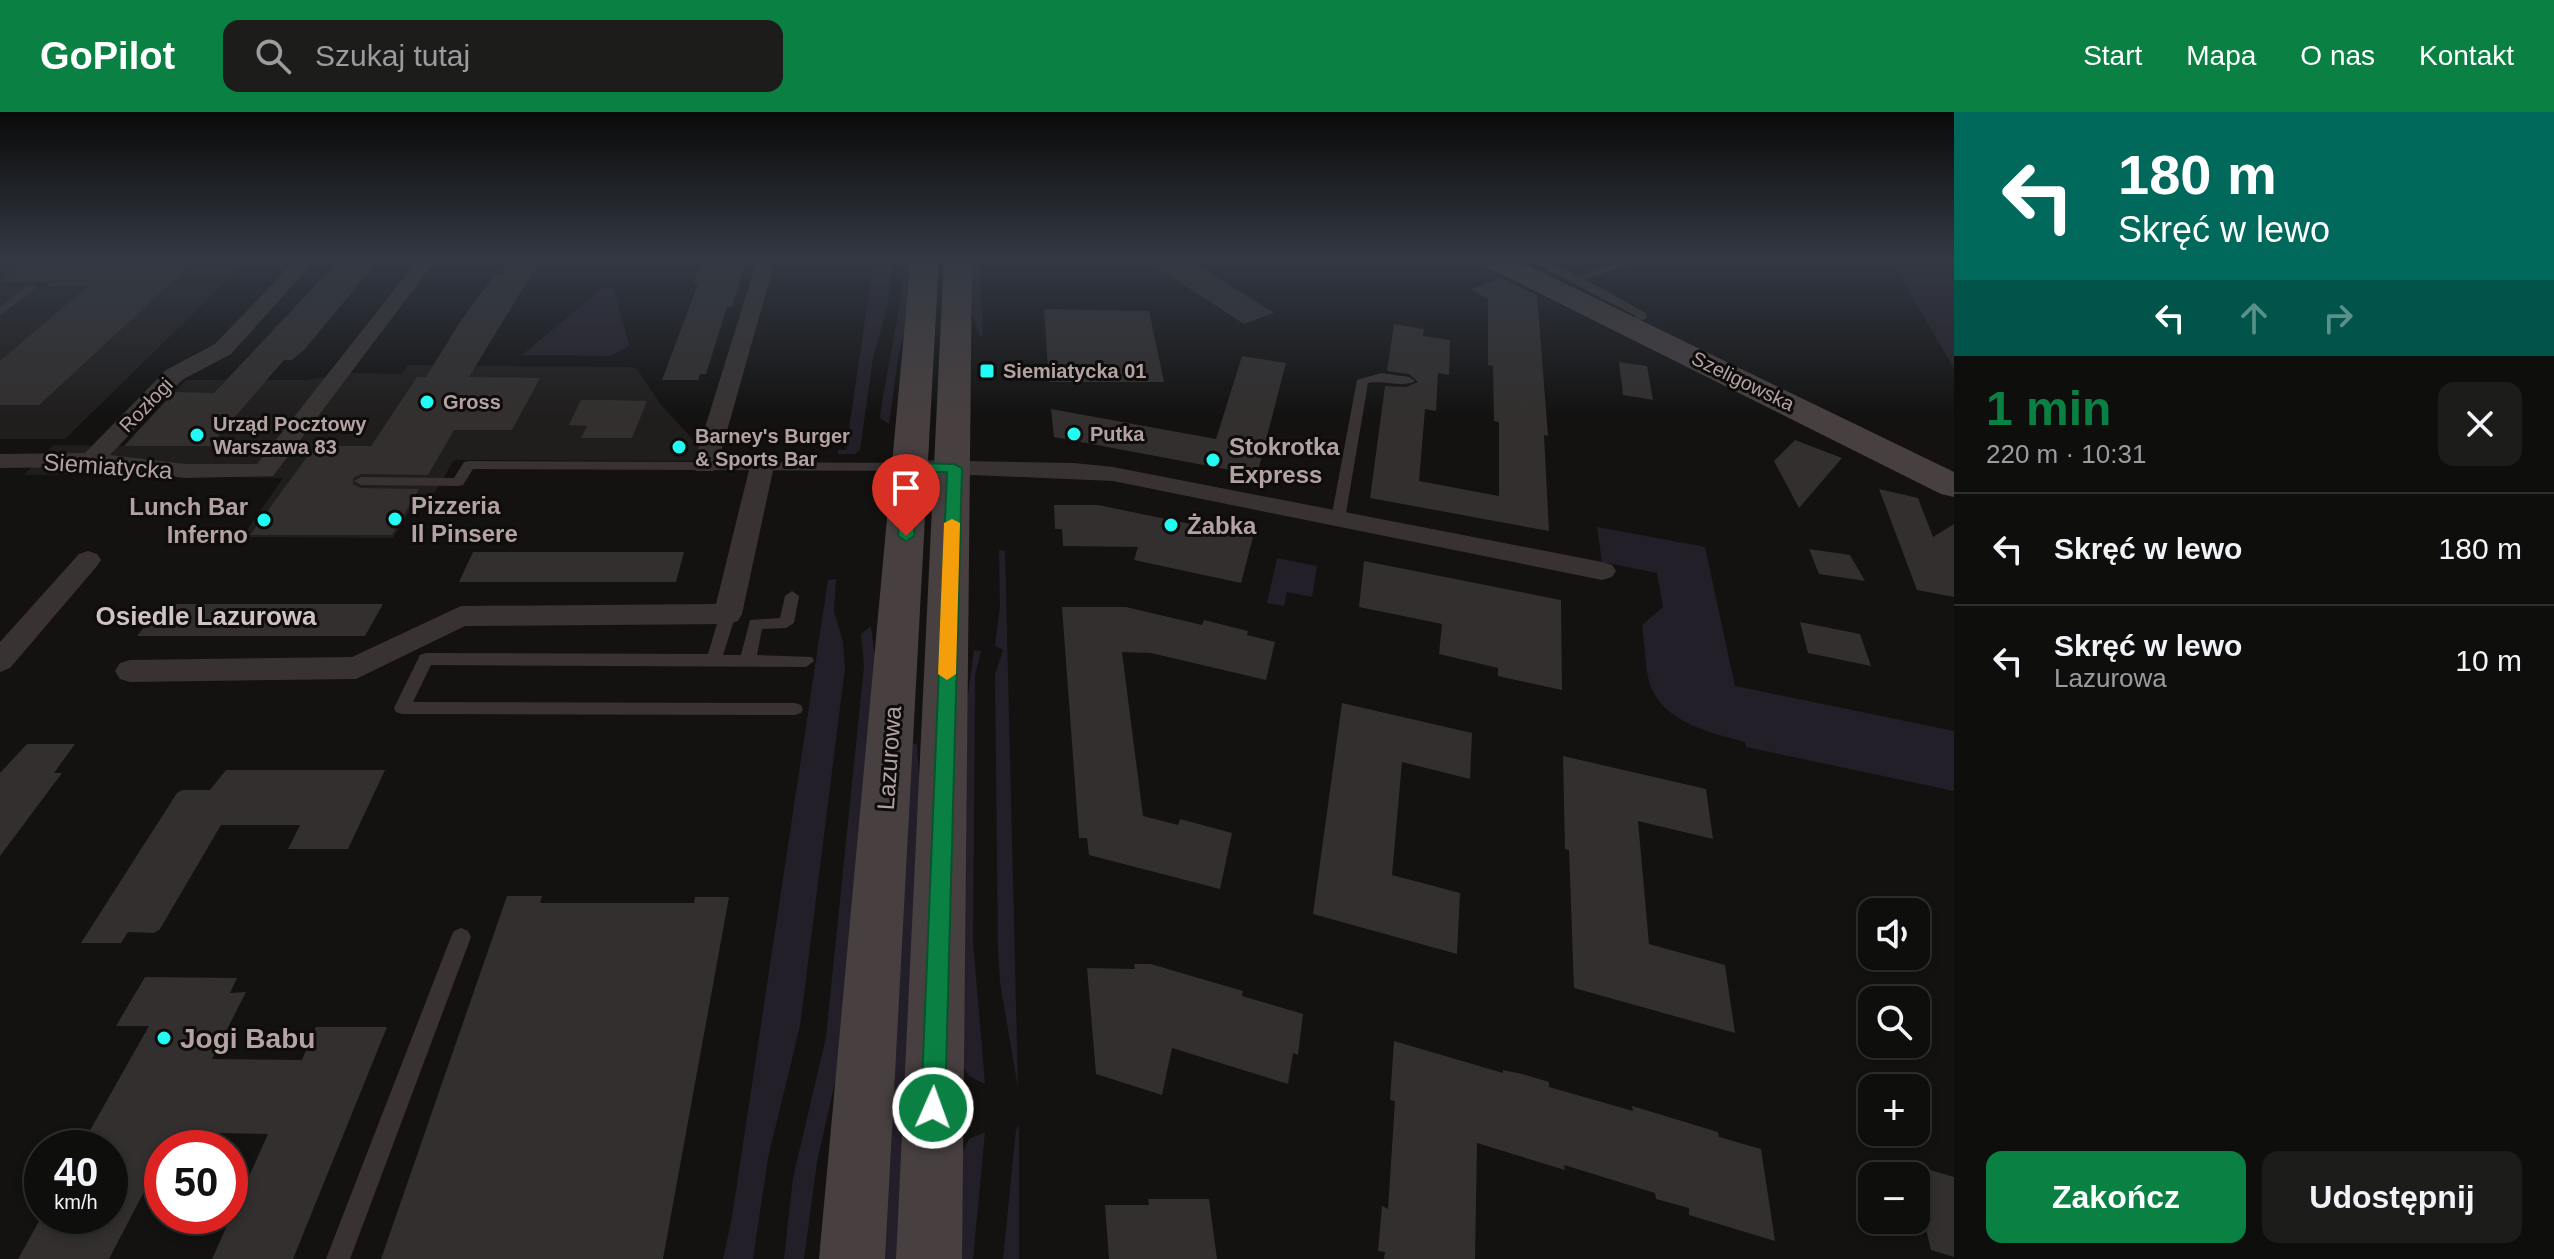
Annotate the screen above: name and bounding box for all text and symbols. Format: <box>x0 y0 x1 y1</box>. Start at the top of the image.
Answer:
search box <box>223 20 783 92</box>
icon: search <box>251 34 295 78</box>
text: GoPilot <box>40 35 175 77</box>
text: Szukaj tutaj <box>315 39 470 72</box>
text: Start <box>2083 40 2142 71</box>
text: Mapa <box>2186 40 2256 71</box>
text: O nas <box>2300 40 2375 71</box>
text: Kontakt <box>2419 40 2514 71</box>
text: 180 m <box>2118 143 2277 206</box>
icon: left <box>1986 144 2090 248</box>
text: Skręć w lewo <box>2118 209 2330 250</box>
icon: left <box>2148 296 2192 340</box>
icon: ahead <box>2232 296 2276 340</box>
icon: right <box>2316 296 2360 340</box>
street label: Szeligowska <box>1688 347 1799 416</box>
place label: Siemiatycka 01 <box>1003 360 1146 382</box>
marker: Siemiatycka 01 <box>978 362 996 380</box>
street label: Rozłogi <box>115 373 177 437</box>
text: 1 min <box>1986 382 2111 435</box>
button: close <box>2438 382 2522 466</box>
place label: Gross <box>443 391 501 413</box>
marker: Gross <box>418 393 436 411</box>
place label: Urząd Pocztowy Warszawa 83 <box>213 413 367 458</box>
place label: Putka <box>1090 423 1145 445</box>
place label: Barney's Burger & Sports Bar <box>695 425 850 470</box>
marker: Putka <box>1065 425 1083 443</box>
marker: Urząd Pocztowy Warszawa 83 <box>188 426 206 444</box>
place label: Stokrotka Express <box>1229 433 1340 488</box>
marker: Barney's Burger & Sports Bar <box>670 438 688 456</box>
text: 220 m · 10:31 <box>1986 439 2146 469</box>
street label: Siemiatycka <box>43 448 174 484</box>
marker: Stokrotka Express <box>1204 451 1222 469</box>
pin <box>872 454 940 536</box>
icon: arrive <box>884 466 928 510</box>
place label: Pizzeria Il Pinsere <box>411 492 518 547</box>
place label: Lunch Bar Inferno <box>129 493 248 548</box>
marker: Pizzeria Il Pinsere <box>386 510 404 528</box>
marker: Lunch Bar Inferno <box>255 511 273 529</box>
place label: Żabka <box>1187 512 1257 539</box>
marker: Żabka <box>1162 516 1180 534</box>
icon: left <box>1986 527 2030 571</box>
text: Skręć w lewo <box>2054 532 2242 565</box>
text: 180 m <box>2439 532 2522 565</box>
district label: Osiedle Lazurowa <box>95 601 317 631</box>
text: Skręć w lewo <box>2054 629 2242 662</box>
icon: left <box>1986 639 2030 683</box>
text: 10 m <box>2455 644 2522 677</box>
text: Lazurowa <box>2054 663 2167 693</box>
street label: Lazurowa <box>872 705 906 811</box>
map controls <box>1858 898 1930 1234</box>
button: sound <box>1858 898 1930 970</box>
button: search <box>1858 986 1930 1058</box>
place label: Jogi Babu <box>180 1023 315 1054</box>
marker: Jogi Babu <box>155 1029 173 1047</box>
position arrow <box>891 1066 975 1150</box>
button: + <box>1858 1074 1930 1146</box>
speed limit sign: 50 <box>144 1130 248 1234</box>
text: 40 <box>54 1150 98 1194</box>
button: Zakończ <box>1986 1151 2246 1243</box>
button: Udostępnij <box>2262 1151 2522 1243</box>
button: − <box>1858 1162 1930 1234</box>
text: km/h <box>54 1191 98 1213</box>

